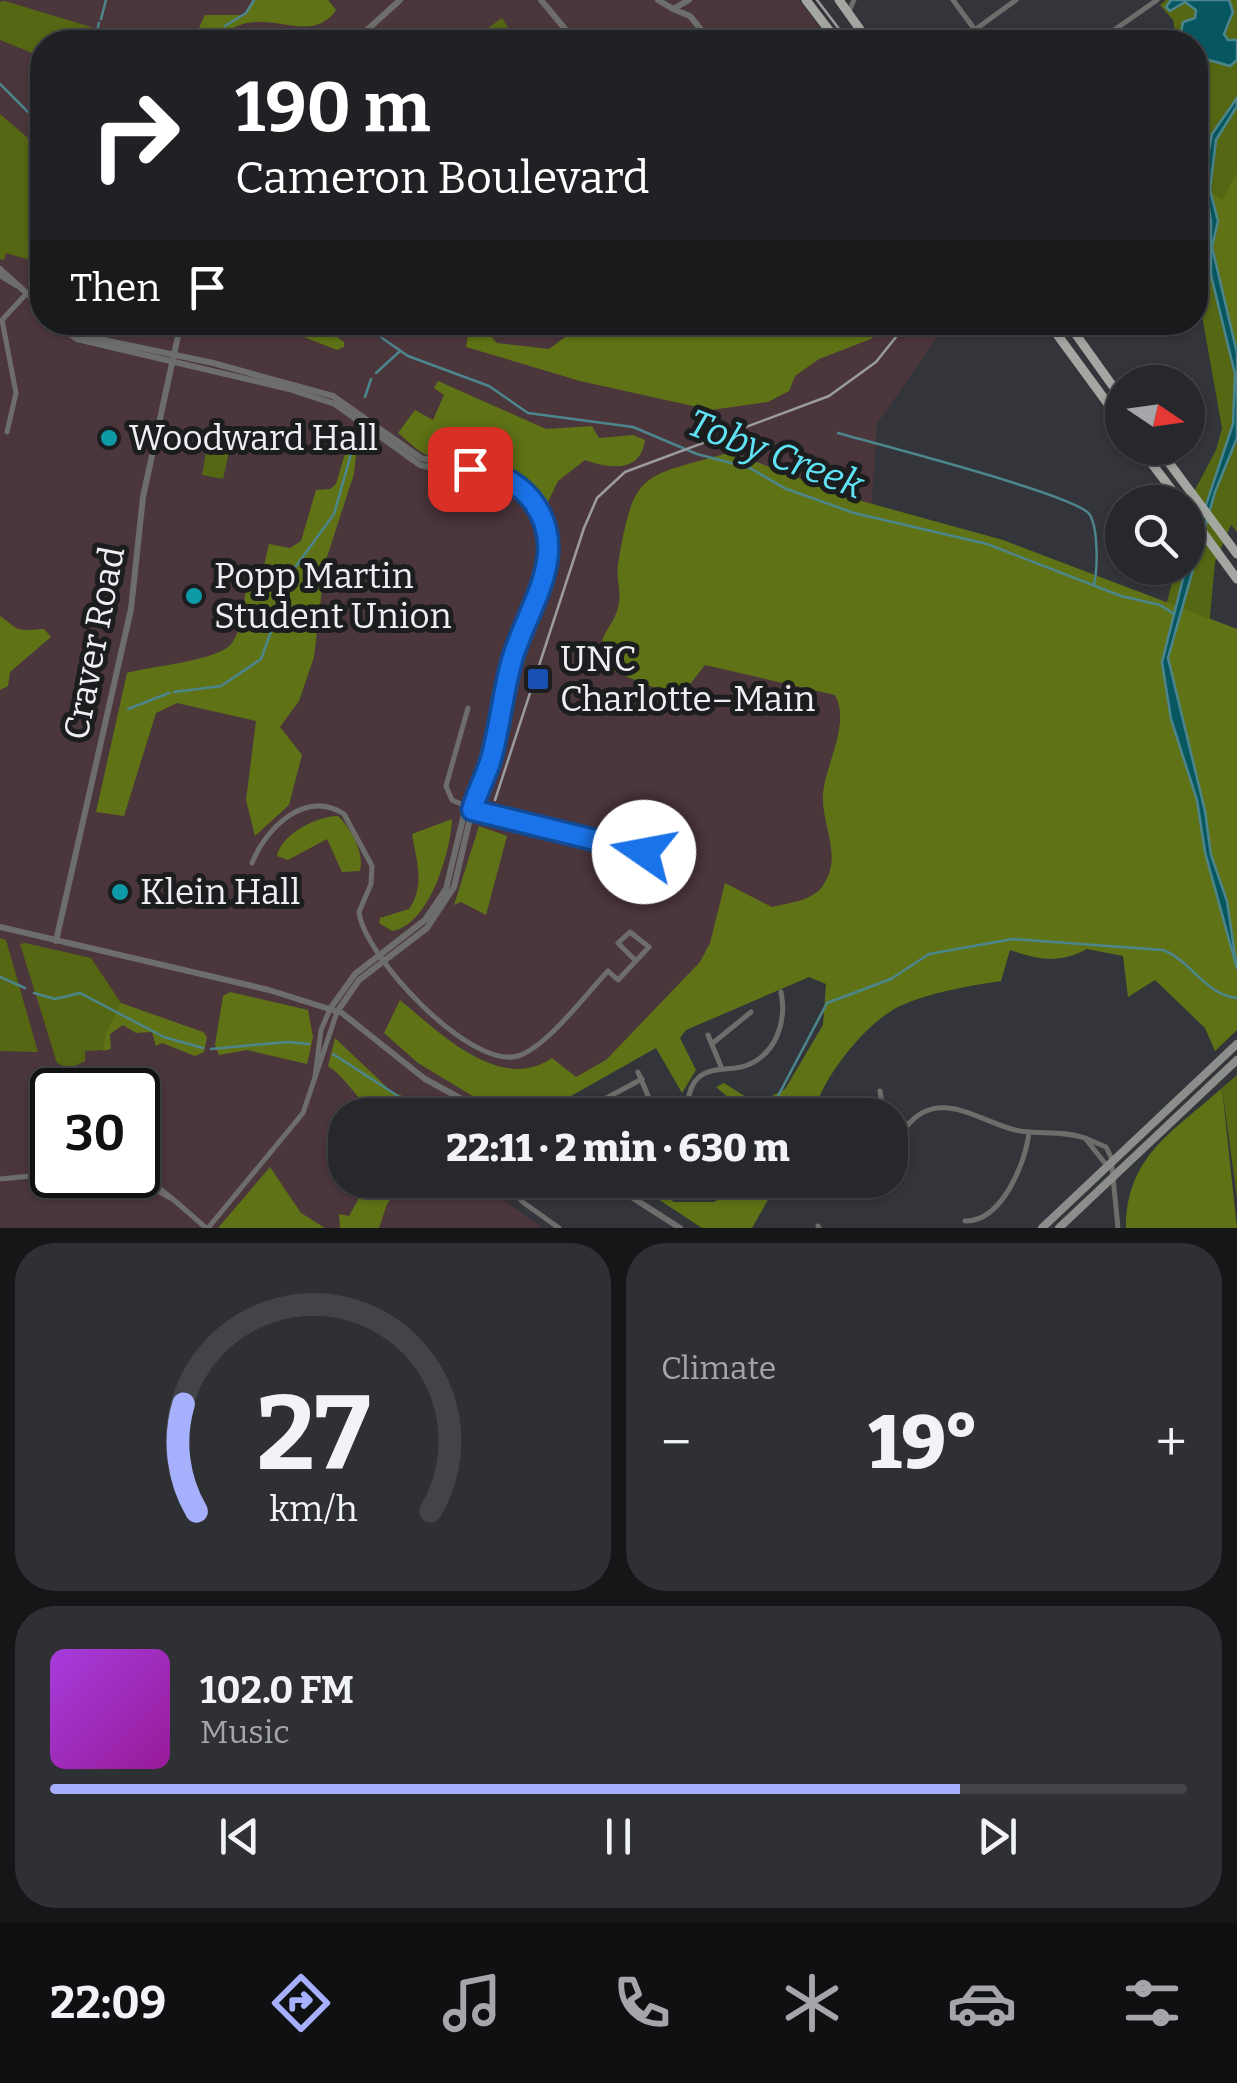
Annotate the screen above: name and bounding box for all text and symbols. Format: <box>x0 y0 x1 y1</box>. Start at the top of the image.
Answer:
text: 190 m <box>235 66 430 150</box>
icon: right <box>70 70 200 200</box>
text: Cameron Boulevard <box>235 151 649 205</box>
icon: arrive <box>180 260 235 315</box>
text: Then <box>70 265 160 311</box>
north arrow <box>1105 365 1205 465</box>
map controls <box>1105 365 1205 585</box>
water label: Toby Creek <box>682 399 871 509</box>
place label: Woodward Hall <box>129 417 378 459</box>
marker: Woodward Hall <box>98 427 120 449</box>
pin <box>428 427 513 512</box>
icon: arrive <box>443 442 498 497</box>
button: search <box>1105 485 1205 585</box>
street label: Craver Road <box>55 543 133 743</box>
place label: Popp Martin Student Union <box>214 555 452 637</box>
marker: Popp Martin Student Union <box>183 585 205 607</box>
place label: UNC Charlotte–Main <box>560 638 816 720</box>
marker: UNC Charlotte–Main <box>525 666 551 692</box>
position arrow <box>592 800 696 904</box>
place label: Klein Hall <box>140 871 300 913</box>
marker: Klein Hall <box>109 881 131 903</box>
speed limit sign: 30 <box>30 1068 160 1198</box>
text: 22:11 · 2 min · 630 m <box>446 1125 790 1171</box>
text: Climate <box>661 1349 776 1387</box>
text: 27 <box>256 1372 370 1497</box>
text: 19° <box>868 1398 979 1488</box>
text: − <box>661 1410 691 1476</box>
text: + <box>1156 1410 1187 1476</box>
text: km/h <box>269 1488 357 1530</box>
text: 102.0 FM <box>200 1667 354 1713</box>
text: Music <box>200 1713 290 1751</box>
icon: previous <box>212 1809 267 1864</box>
icon: pause <box>591 1809 646 1864</box>
icon: next <box>970 1809 1025 1864</box>
icon: directions <box>266 1968 336 2038</box>
icon: music <box>437 1968 507 2038</box>
icon: phone <box>607 1968 677 2038</box>
icon: climate <box>777 1968 847 2038</box>
icon: car <box>947 1968 1017 2038</box>
icon: filters <box>1117 1968 1187 2038</box>
text: 22:09 <box>50 1976 166 2030</box>

